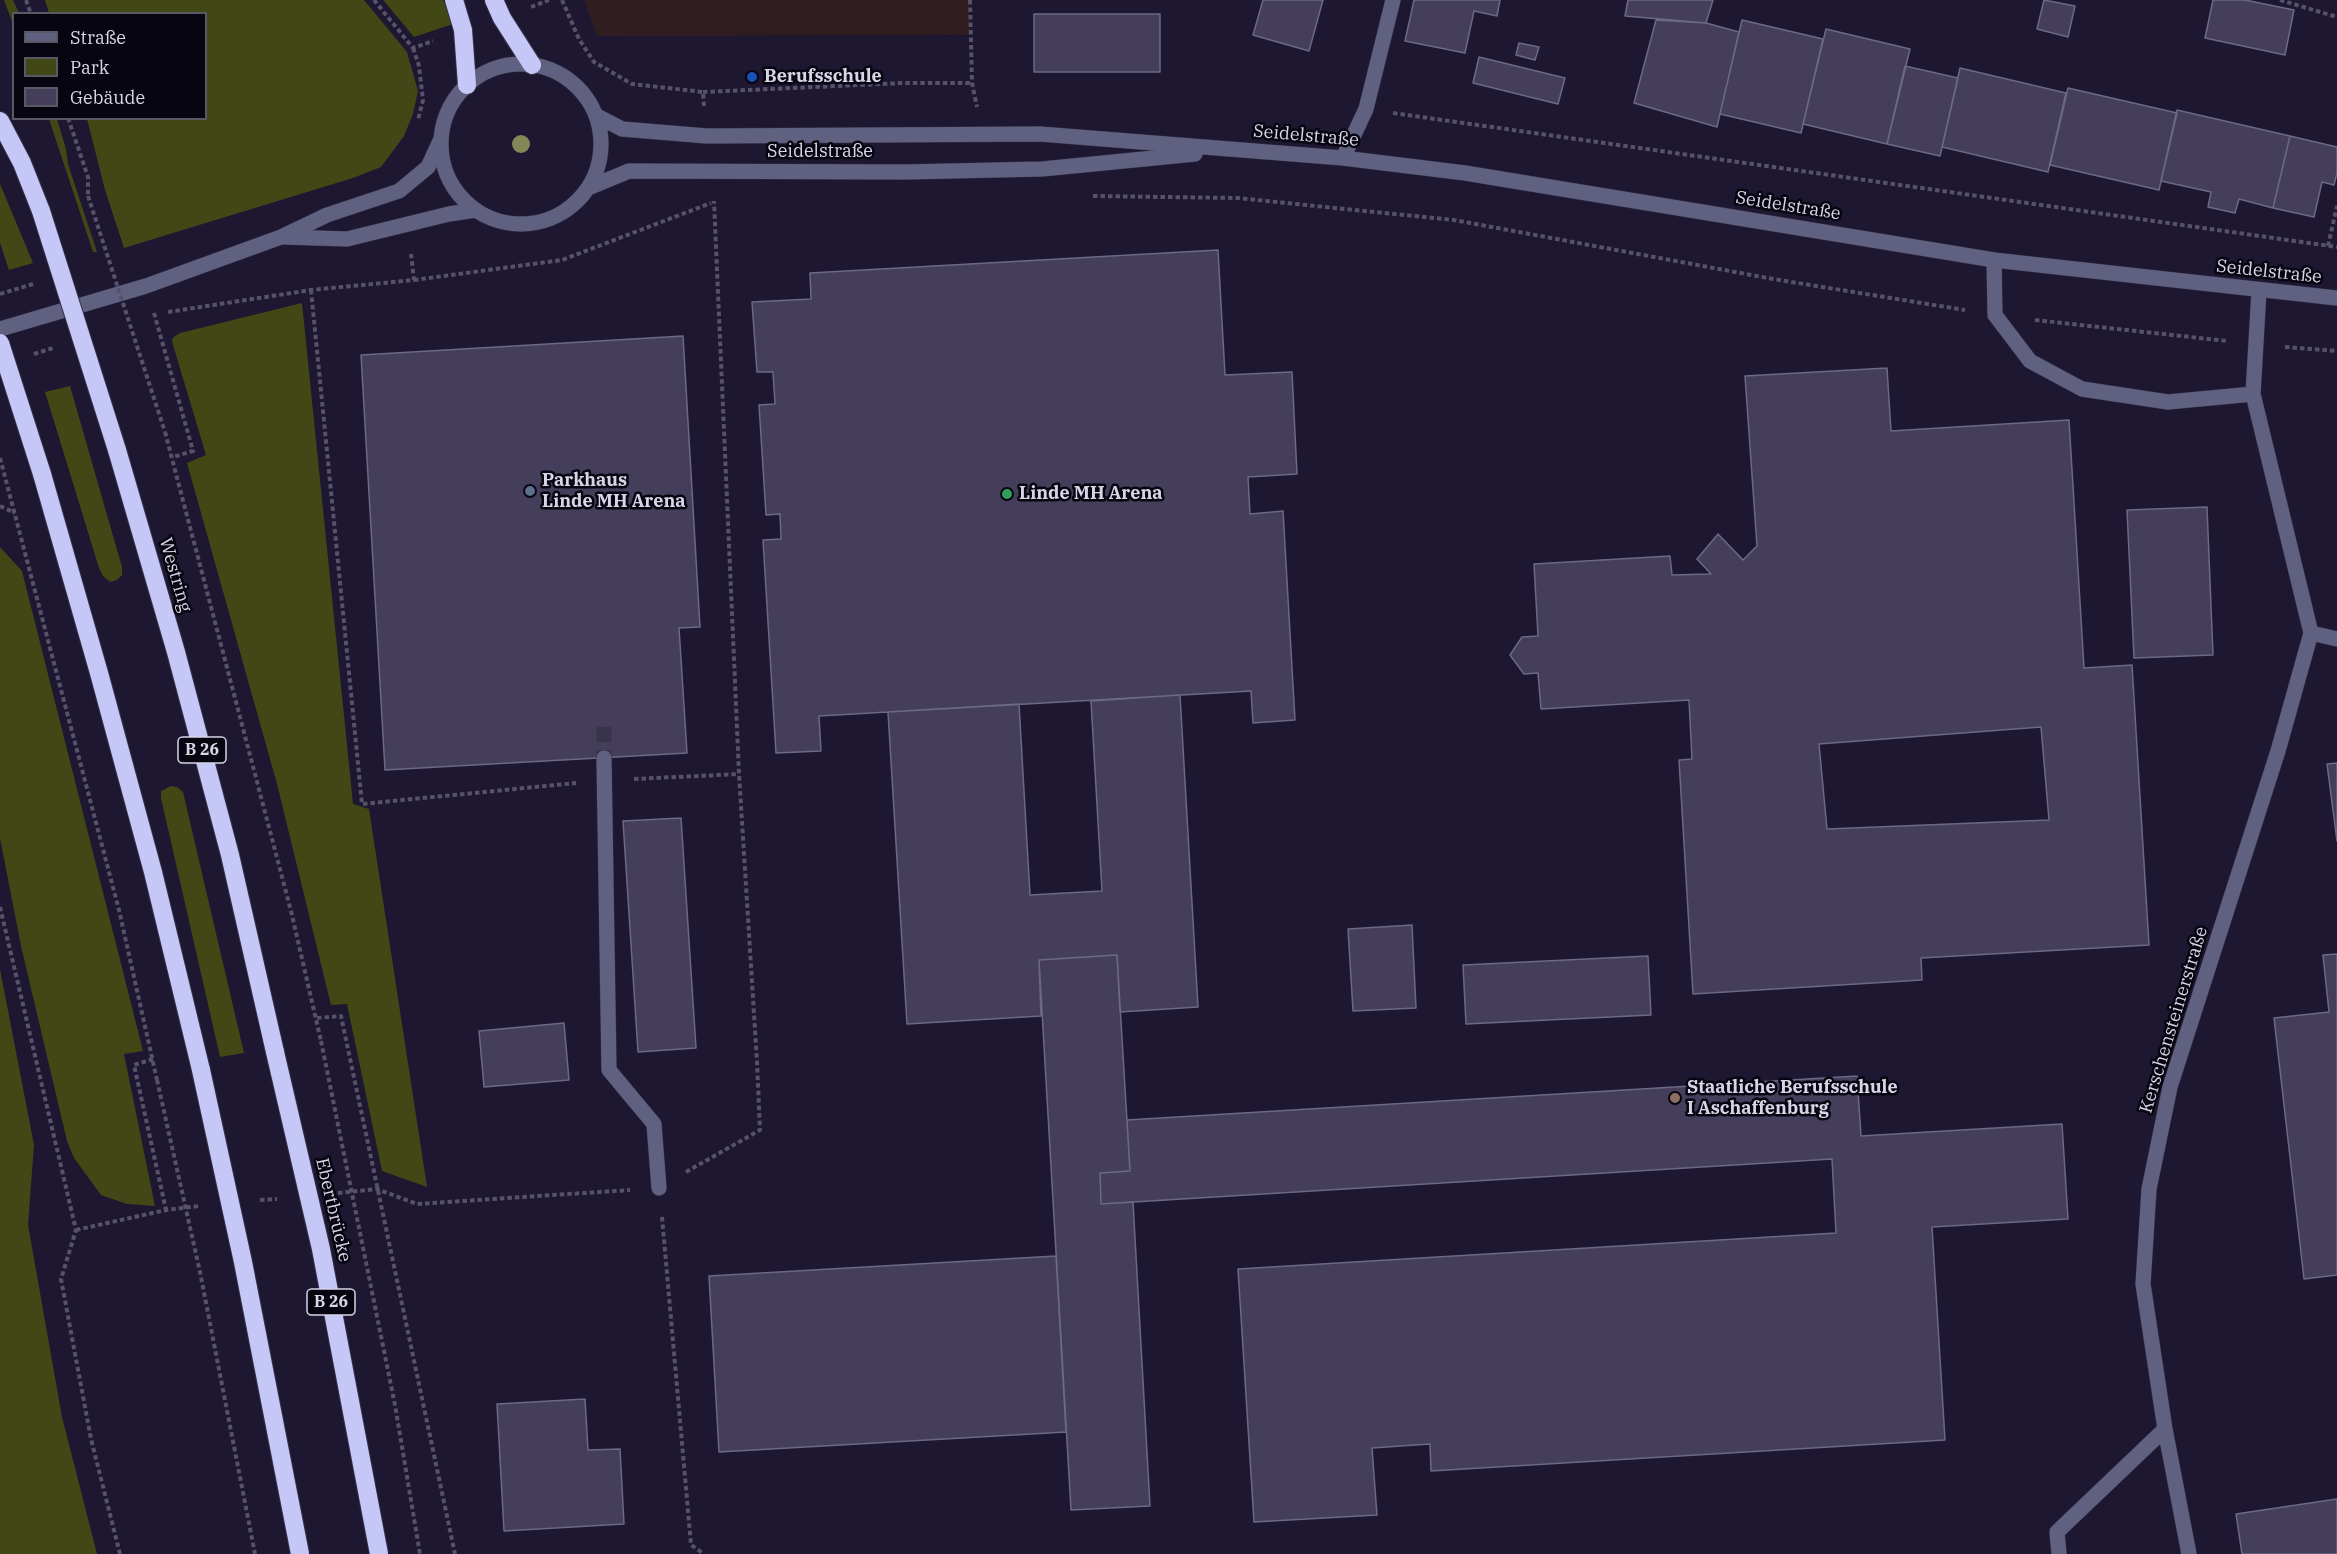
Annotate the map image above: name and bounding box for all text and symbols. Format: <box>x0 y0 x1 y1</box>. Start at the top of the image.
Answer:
legend <box>12 12 207 120</box>
text: Straße <box>70 26 126 49</box>
text: Park <box>70 56 109 79</box>
place label: Berufsschule <box>764 66 882 88</box>
marker: Berufsschule <box>745 70 759 84</box>
text: Gebäude <box>70 86 145 109</box>
street label: Seidelstraße <box>1252 121 1360 151</box>
street label: Seidelstraße <box>767 141 873 163</box>
street label: Seidelstraße <box>1734 187 1842 225</box>
street label: Seidelstraße <box>2215 256 2323 288</box>
place label: Parkhaus Linde MH Arena <box>542 470 686 512</box>
place label: Linde MH Arena <box>1019 483 1163 505</box>
marker: Parkhaus Linde MH Arena <box>523 484 537 498</box>
marker: Linde MH Arena <box>1000 487 1014 501</box>
street label: Westring <box>154 535 196 615</box>
road number: B 26 <box>178 737 226 763</box>
street label: Kerschensteinerstraße <box>2135 924 2213 1116</box>
place label: Staatliche Berufsschule I Aschaffenburg <box>1687 1077 1898 1120</box>
marker: Staatliche Berufsschule I Aschaffenburg <box>1668 1091 1682 1105</box>
street label: Ebertbrücke <box>311 1156 355 1264</box>
road number: B 26 <box>307 1289 355 1315</box>

